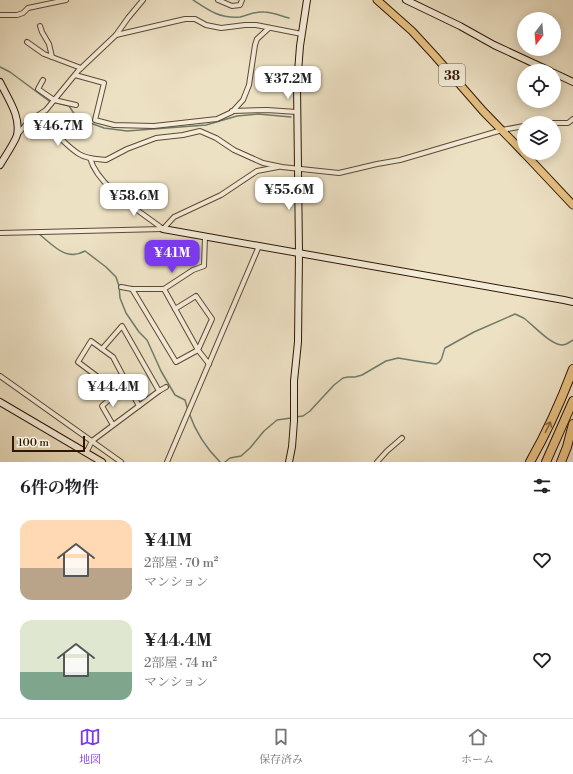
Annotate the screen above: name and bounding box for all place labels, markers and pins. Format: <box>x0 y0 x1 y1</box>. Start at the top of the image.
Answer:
pin: ¥37.2M <box>255 66 321 100</box>
pin: ¥46.7M <box>25 113 91 147</box>
pin: ¥55.6M <box>256 177 322 211</box>
pin: ¥58.6M <box>101 183 167 217</box>
pin: ¥41M <box>148 240 196 274</box>
pin: ¥44.4M <box>80 374 146 408</box>

